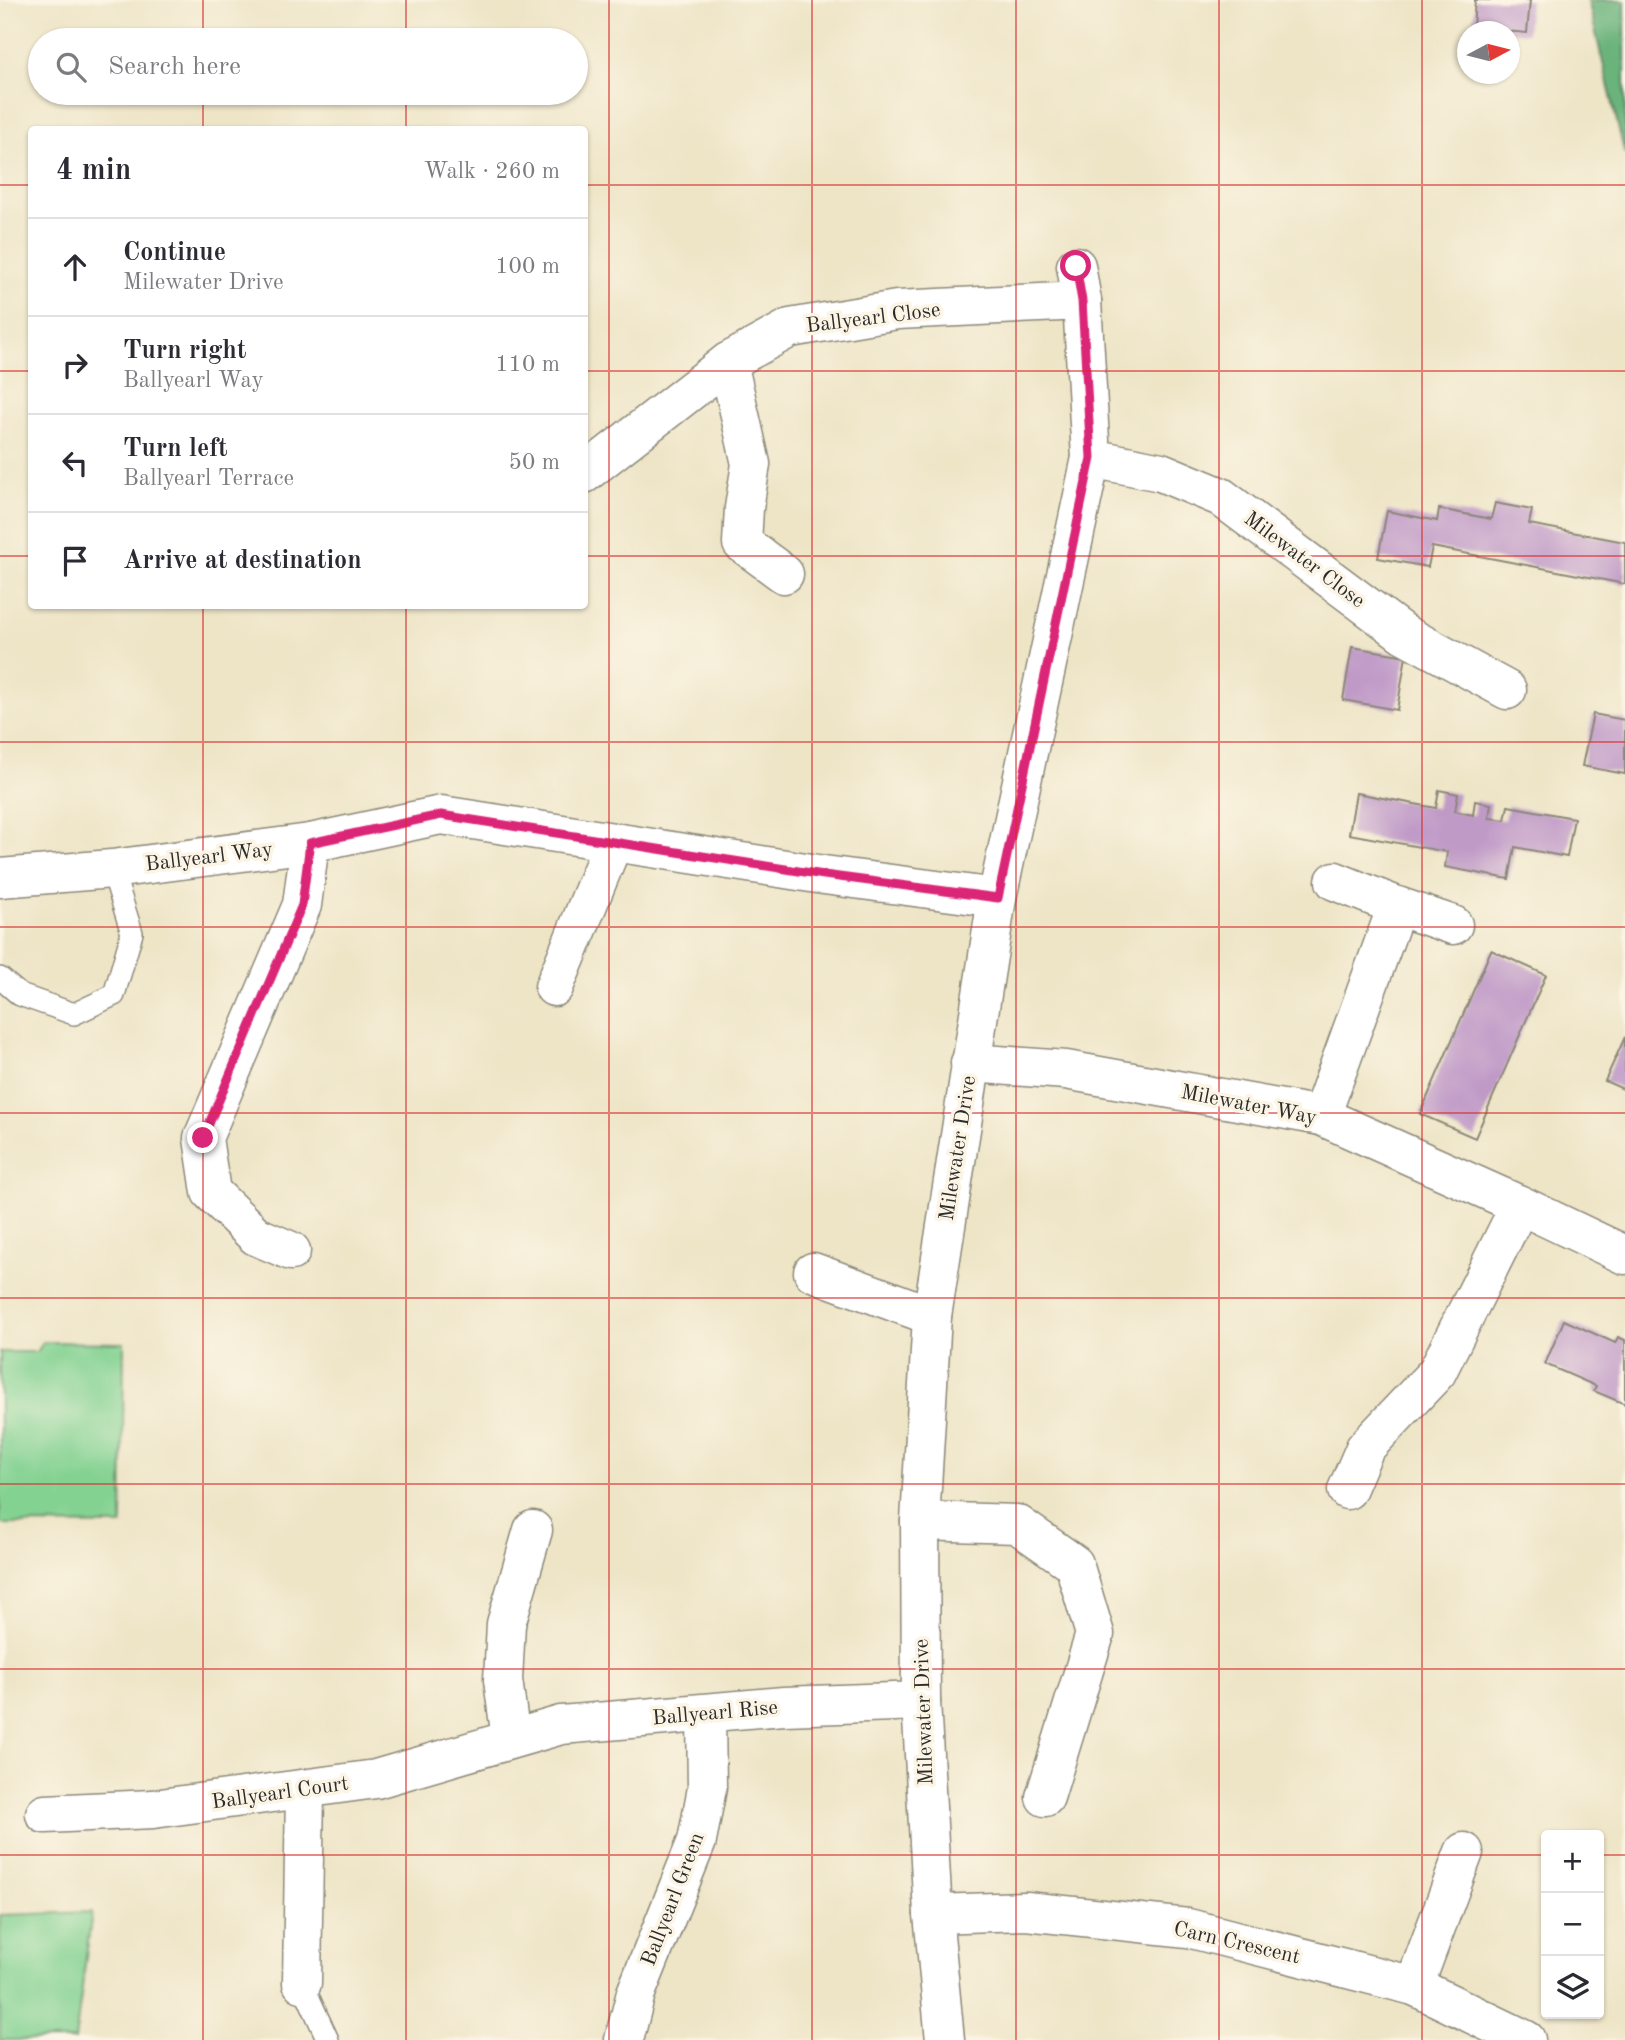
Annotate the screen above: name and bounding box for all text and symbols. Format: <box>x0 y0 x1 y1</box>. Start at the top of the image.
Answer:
north arrow <box>1457 21 1520 84</box>
search box <box>28 28 588 105</box>
icon: search <box>52 48 90 86</box>
text: Search here <box>108 54 241 80</box>
text: 4 min <box>56 156 131 186</box>
text: Walk · 260 m <box>424 160 560 183</box>
text: Continue <box>123 240 226 266</box>
icon: ahead <box>56 248 94 286</box>
route start <box>1060 250 1091 281</box>
text: 100 m <box>495 255 560 278</box>
text: Milewater Drive <box>123 271 284 294</box>
street label: Ballyearl Close <box>805 300 942 337</box>
text: Turn right <box>123 338 246 364</box>
icon: right <box>56 346 94 384</box>
text: 110 m <box>495 353 560 376</box>
text: Ballyearl Way <box>123 369 264 392</box>
text: Turn left <box>123 436 228 462</box>
icon: left <box>56 444 94 482</box>
text: 50 m <box>509 451 560 474</box>
text: Ballyearl Terrace <box>123 467 294 490</box>
street label: Milewater Close <box>1240 508 1368 612</box>
icon: arrive <box>56 542 94 580</box>
text: Arrive at destination <box>123 548 362 574</box>
street label: Ballyearl Way <box>144 839 274 876</box>
street label: Milewater Drive <box>937 1074 980 1222</box>
street label: Milewater Way <box>1179 1082 1318 1129</box>
route end <box>187 1122 218 1153</box>
street label: Milewater Drive <box>911 1638 938 1786</box>
street label: Ballyearl Rise <box>651 1698 779 1729</box>
street label: Ballyearl Court <box>210 1773 350 1813</box>
street label: Ballyearl Green <box>638 1830 708 1969</box>
map controls <box>1541 1830 1604 2019</box>
button: + <box>1541 1830 1604 1893</box>
button: − <box>1541 1893 1604 1956</box>
street label: Carn Crescent <box>1171 1919 1302 1968</box>
button: layers <box>1541 1956 1604 2019</box>

